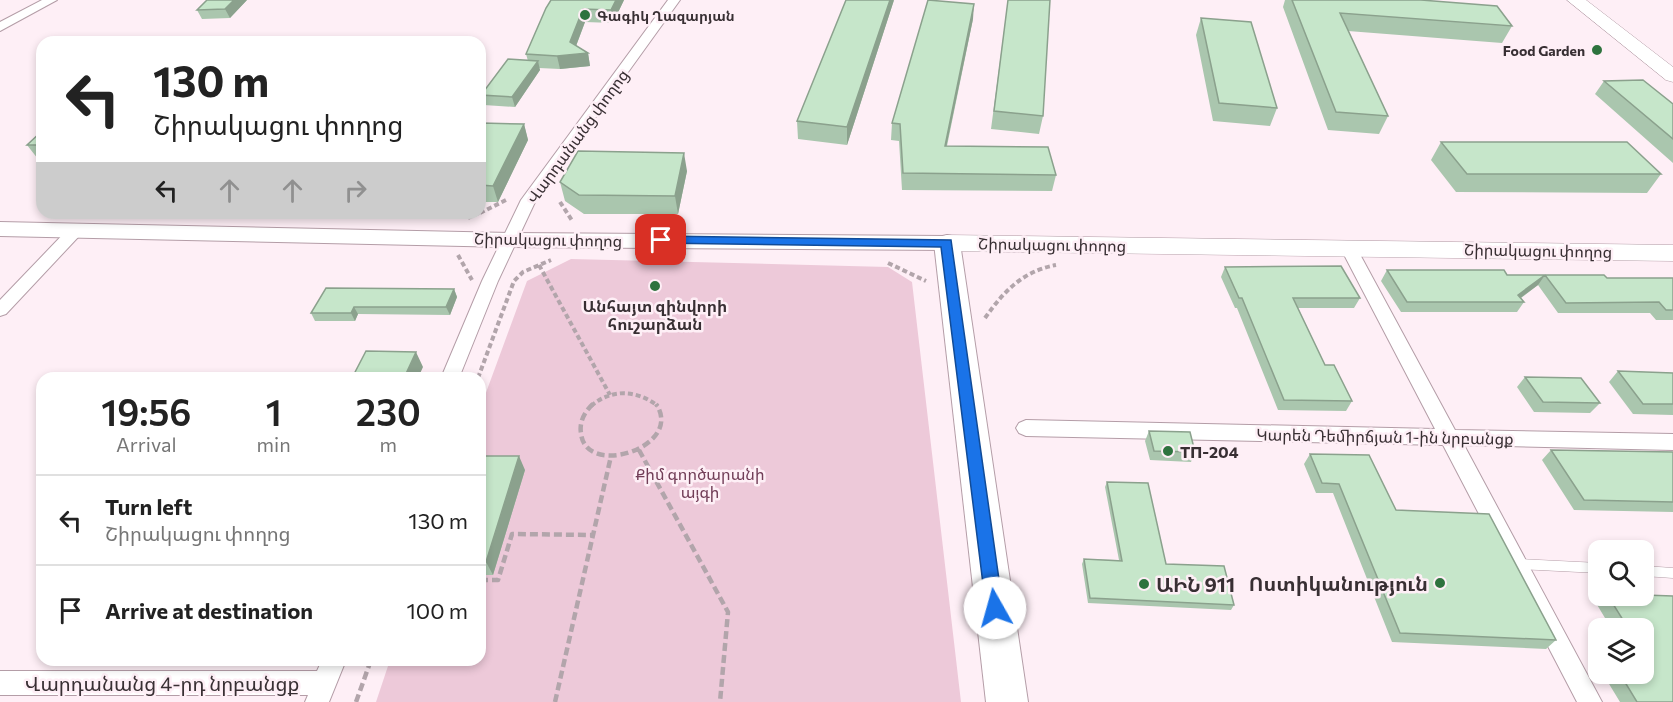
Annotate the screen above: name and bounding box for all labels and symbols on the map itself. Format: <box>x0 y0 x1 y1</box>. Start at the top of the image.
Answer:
place label: Գագիկ Ղազարյան <box>597 7 735 24</box>
marker: Գագիկ Ղազարյան <box>578 8 592 22</box>
place label: Food Garden <box>1503 42 1585 59</box>
marker: Food Garden <box>1590 43 1604 57</box>
street label: Վարդանանց փողոց <box>522 65 633 207</box>
pin <box>635 214 686 265</box>
street label: Շիրակացու փողոց <box>474 228 622 251</box>
street label: Շիրակացու փողոց <box>978 233 1126 256</box>
street label: Շիրակացու փողոց <box>1464 239 1612 262</box>
marker: Անհայտ զինվորի հուշարձան <box>648 279 662 293</box>
place label: Անհայտ զինվորի հուշարձան <box>583 296 727 334</box>
street label: Կարեն Դեմիրճյան 1-ին նրբանցք <box>1256 424 1514 449</box>
place label: ТП-204 <box>1180 442 1239 461</box>
marker: ТП-204 <box>1161 444 1175 458</box>
park label: Քիմ գործարանի այգի <box>635 464 765 502</box>
place label: Ոստիկանություն <box>1249 571 1428 596</box>
place label: ԱԻՆ 911 <box>1156 572 1235 596</box>
position arrow <box>963 576 1027 640</box>
marker: Ոստիկանություն <box>1433 576 1447 590</box>
marker: ԱԻՆ 911 <box>1137 577 1151 591</box>
street label: Վարդանանց 4-րդ նրբանցք <box>25 671 299 696</box>

